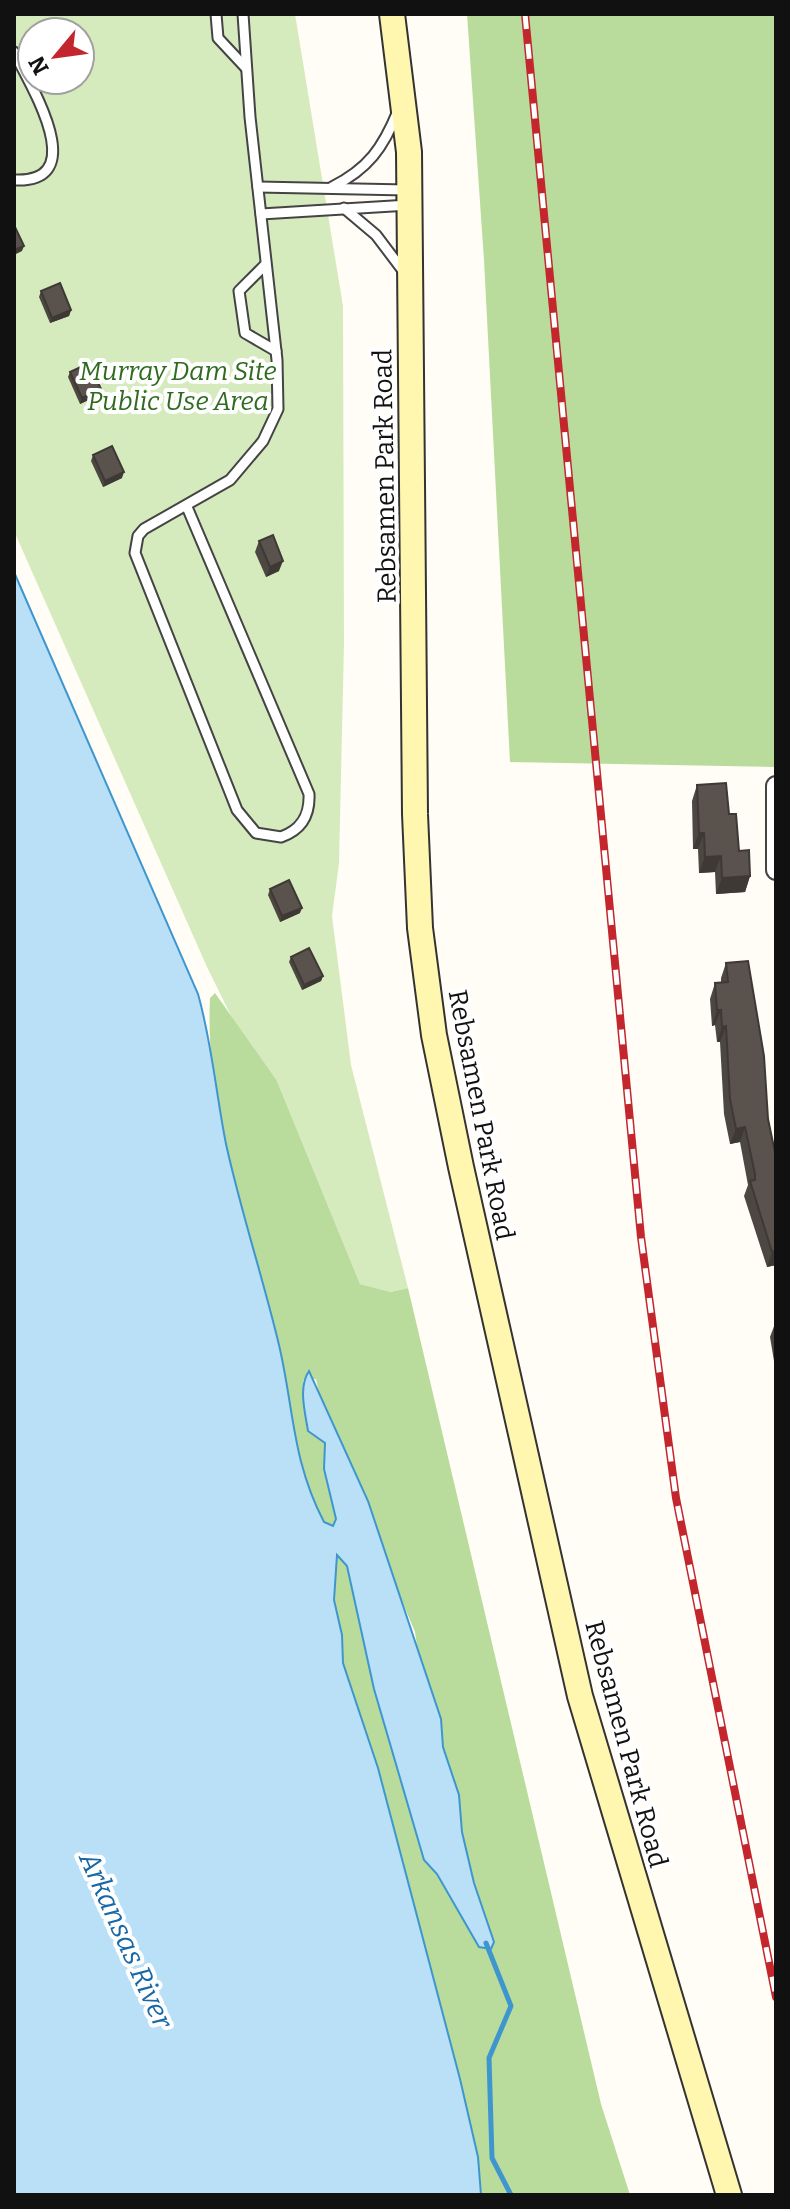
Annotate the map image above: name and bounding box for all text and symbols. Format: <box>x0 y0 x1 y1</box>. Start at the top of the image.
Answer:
north arrow <box>16 16 96 96</box>
text: N <box>23 51 55 79</box>
street label: Rebsamen Park Road <box>367 349 403 603</box>
park label: Murray Dam Site Public Use Area <box>79 356 277 417</box>
street label: Rebsamen Park Road <box>442 987 520 1243</box>
street label: Rebsamen Park Road <box>578 1617 674 1871</box>
water label: Arkansas River <box>72 1845 180 2035</box>

